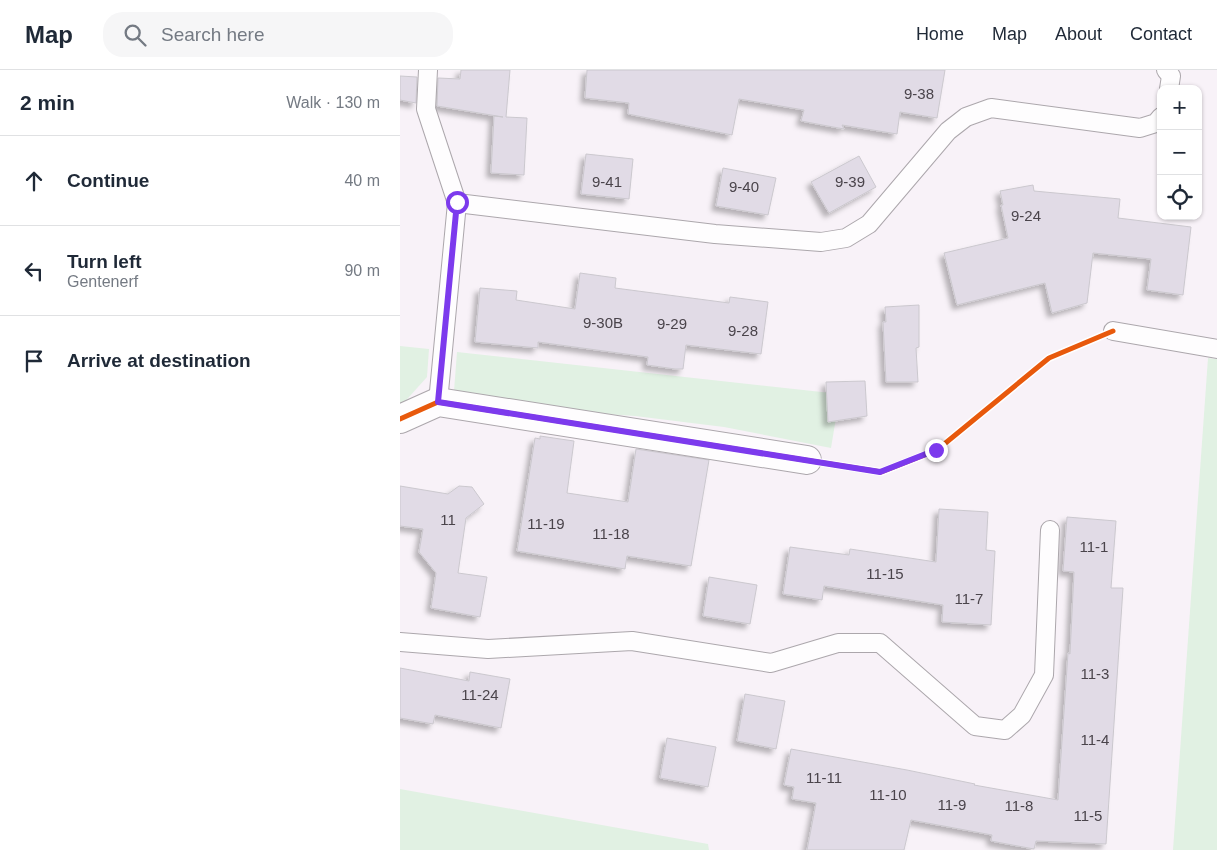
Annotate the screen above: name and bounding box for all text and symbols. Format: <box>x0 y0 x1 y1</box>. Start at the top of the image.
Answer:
search box <box>103 12 453 57</box>
text: Map <box>25 21 73 48</box>
icon: search <box>121 21 149 49</box>
text: Search here <box>161 24 265 45</box>
text: Home <box>916 24 964 44</box>
text: Map <box>992 24 1027 44</box>
text: About <box>1055 24 1102 44</box>
text: Contact <box>1130 24 1192 44</box>
house number: 9-38 <box>904 85 934 102</box>
map controls <box>1157 85 1202 220</box>
button: + <box>1157 85 1202 130</box>
text: 2 min <box>20 91 75 114</box>
text: Walk · 130 m <box>286 94 380 111</box>
button: − <box>1157 130 1202 175</box>
icon: ahead <box>20 167 48 195</box>
text: Continue <box>67 170 149 191</box>
text: 40 m <box>344 172 380 189</box>
house number: 9-41 <box>592 173 622 190</box>
house number: 9-39 <box>835 173 865 190</box>
button: locate <box>1157 175 1202 220</box>
house number: 9-40 <box>729 178 759 195</box>
route start <box>446 191 469 214</box>
house number: 9-24 <box>1011 207 1041 224</box>
text: Turn left <box>67 251 142 272</box>
icon: left <box>20 257 48 285</box>
text: 90 m <box>344 262 380 279</box>
text: Gentenerf <box>67 273 138 290</box>
house number: 9-30B <box>583 314 623 331</box>
house number: 9-29 <box>657 315 687 332</box>
house number: 9-28 <box>728 322 758 339</box>
icon: arrive <box>20 347 48 375</box>
text: Arrive at destination <box>67 350 251 371</box>
route end <box>925 439 948 462</box>
house number: 11 <box>440 511 456 528</box>
house number: 11-19 <box>527 515 565 532</box>
house number: 11-18 <box>592 525 630 542</box>
house number: 11-1 <box>1080 538 1108 555</box>
house number: 11-15 <box>866 565 904 582</box>
house number: 11-7 <box>955 590 983 607</box>
house number: 11-3 <box>1081 665 1109 682</box>
house number: 11-24 <box>461 686 499 703</box>
house number: 11-4 <box>1081 731 1109 748</box>
house number: 11-11 <box>806 769 842 786</box>
house number: 11-10 <box>869 786 907 803</box>
house number: 11-9 <box>938 796 966 813</box>
house number: 11-8 <box>1005 797 1033 814</box>
house number: 11-5 <box>1074 807 1102 824</box>

